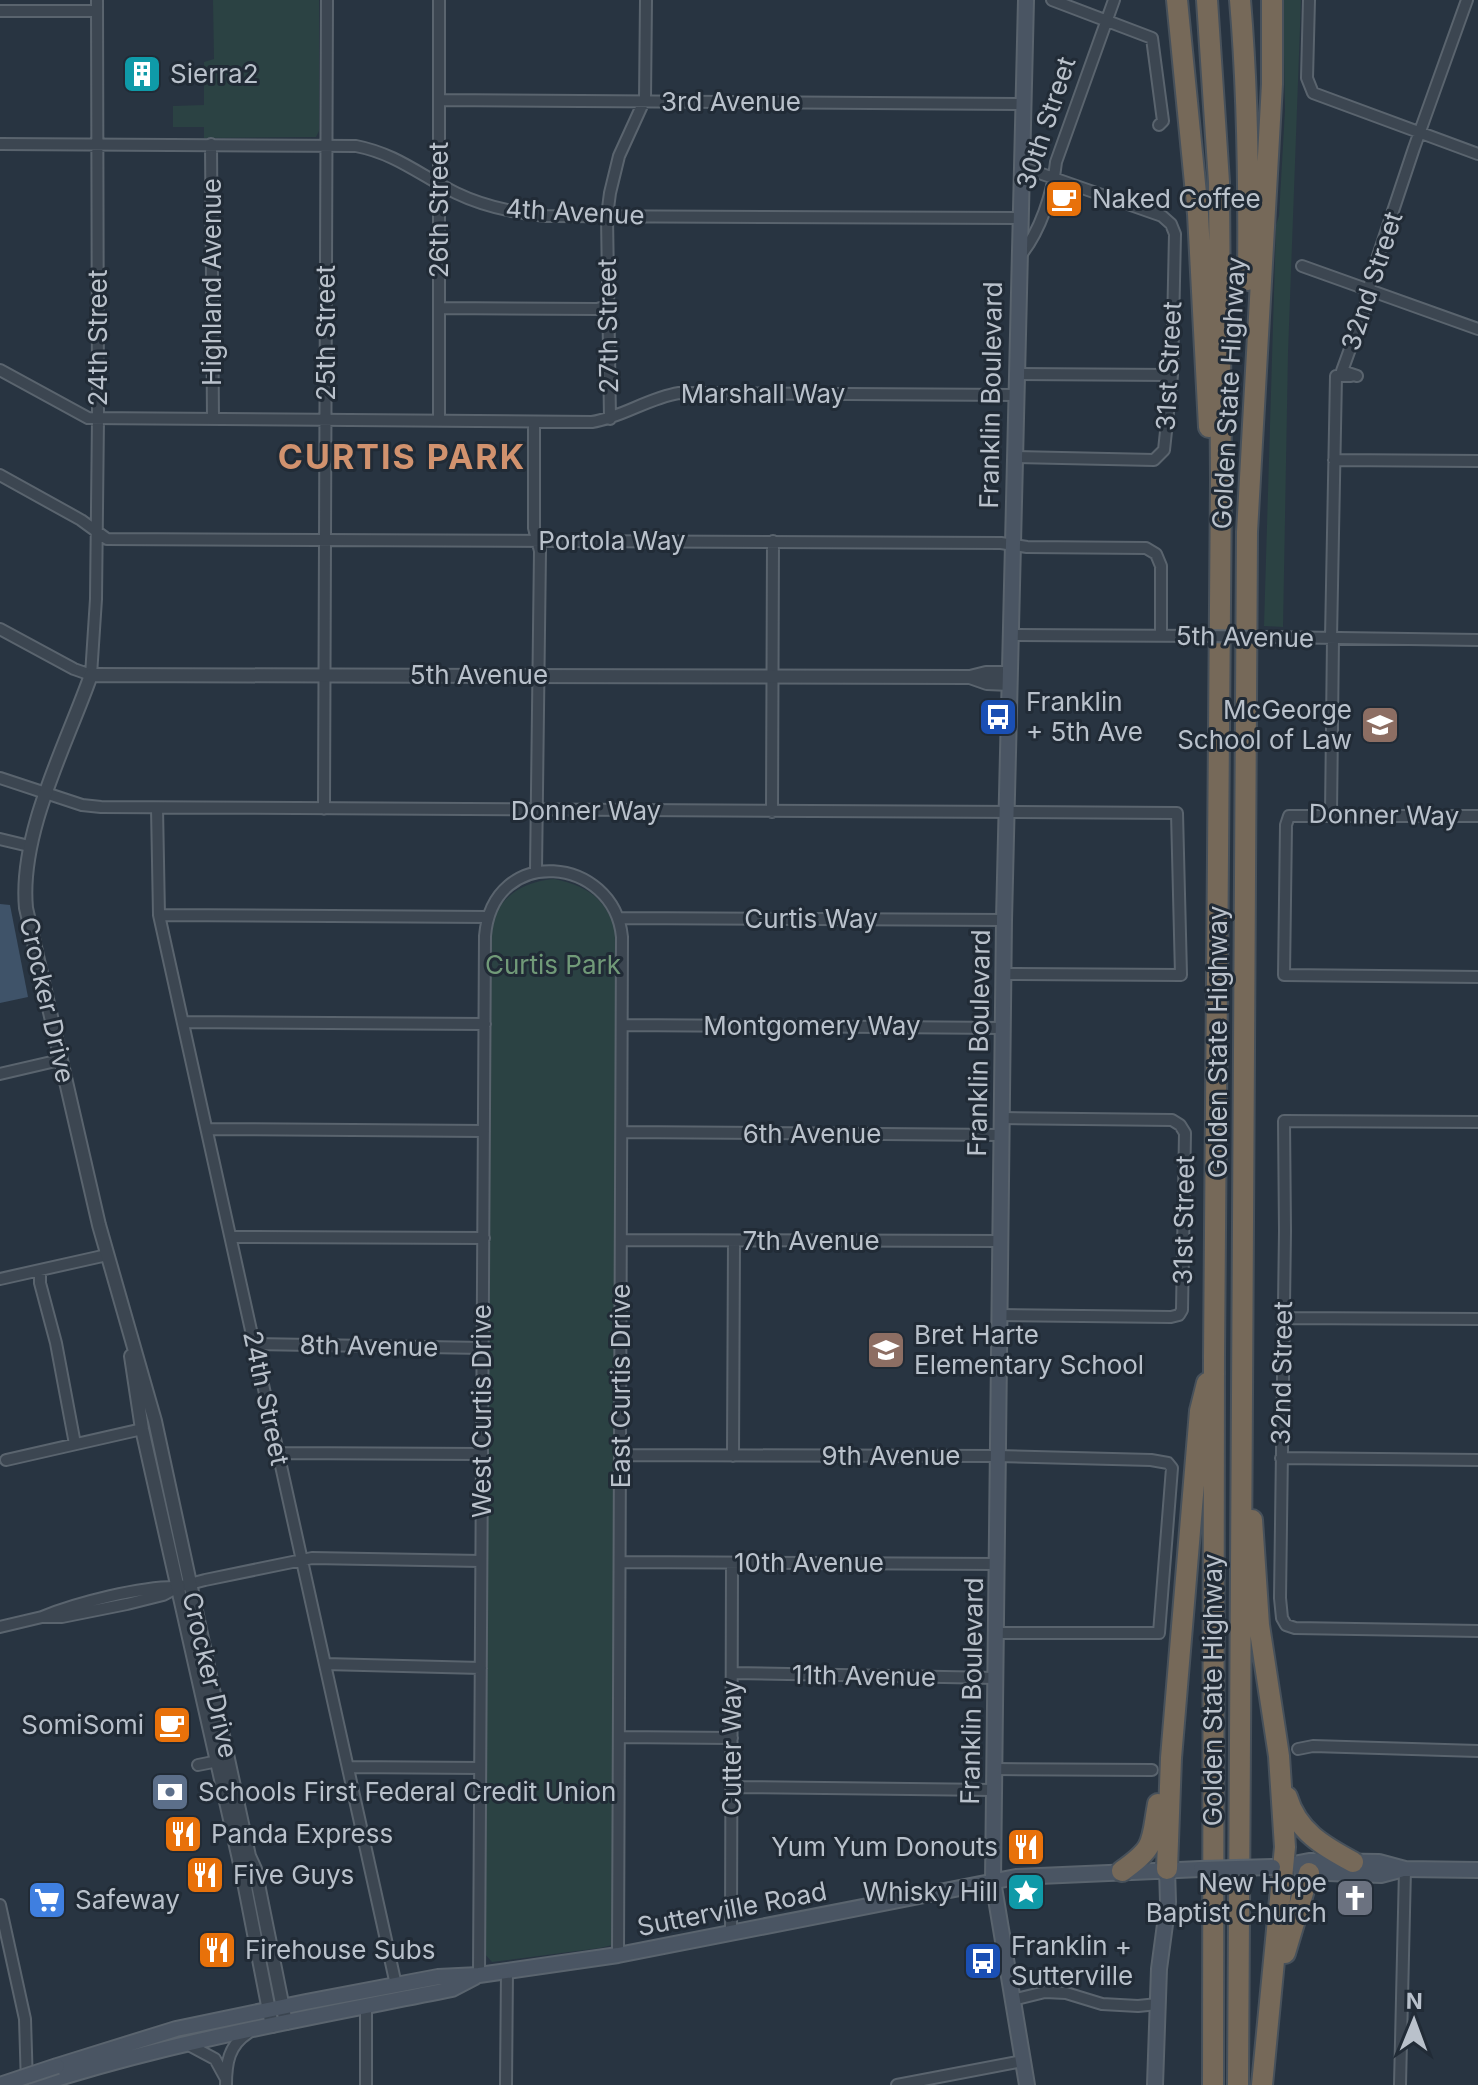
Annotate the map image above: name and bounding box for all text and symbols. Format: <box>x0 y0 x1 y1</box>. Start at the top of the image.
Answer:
building icon: Sierra2 <box>121 53 163 95</box>
street label: 30th Street <box>1010 53 1081 193</box>
place label: Sierra2 <box>170 58 259 89</box>
street label: 3rd Avenue <box>661 86 801 117</box>
street label: 26th Street <box>423 142 454 278</box>
street label: Highland Avenue <box>196 178 227 386</box>
cafe icon: Naked Coffee <box>1043 178 1085 220</box>
place label: Naked Coffee <box>1092 183 1261 214</box>
street label: 4th Avenue <box>505 192 645 231</box>
street label: 32nd Street <box>1335 208 1408 354</box>
street label: Golden State Highway <box>1206 256 1251 530</box>
street label: 27th Street <box>591 258 624 394</box>
street label: 25th Street <box>310 265 341 401</box>
street label: 24th Street <box>82 270 113 406</box>
street label: Franklin Boulevard <box>973 281 1008 509</box>
street label: 31st Street <box>1150 300 1187 431</box>
street label: Marshall Way <box>681 378 845 409</box>
district label: CURTIS PARK <box>278 436 526 477</box>
street label: Portola Way <box>538 525 686 556</box>
street label: 5th Avenue <box>1176 620 1314 653</box>
street label: 5th Avenue <box>410 659 548 690</box>
place label: Franklin + 5th Ave <box>1026 686 1143 747</box>
place label: McGeorge School of Law <box>1177 694 1352 755</box>
bus stop icon: Franklin + 5th Ave <box>977 696 1019 738</box>
school or university icon: McGeorge School of Law <box>1359 704 1401 746</box>
street label: Donner Way <box>511 795 661 826</box>
street label: Donner Way <box>1309 798 1460 831</box>
street label: Curtis Way <box>744 903 878 934</box>
street label: Golden State Highway <box>1202 906 1233 1178</box>
street label: Crocker Drive <box>13 914 82 1086</box>
street label: Franklin Boulevard <box>961 929 996 1157</box>
park label: Curtis Park <box>485 949 621 980</box>
street label: Montgomery Way <box>703 1010 921 1041</box>
street label: 6th Avenue <box>743 1118 881 1149</box>
street label: 31st Street <box>1167 1155 1200 1285</box>
street label: 7th Avenue <box>742 1225 880 1256</box>
street label: East Curtis Drive <box>605 1284 636 1488</box>
street label: 32nd Street <box>1265 1301 1298 1445</box>
street label: West Curtis Drive <box>466 1304 497 1518</box>
place label: Bret Harte Elementary School <box>914 1319 1144 1380</box>
street label: 24th Street <box>237 1328 296 1468</box>
street label: 8th Avenue <box>299 1329 439 1362</box>
school or university icon: Bret Harte Elementary School <box>865 1329 907 1371</box>
street label: 9th Avenue <box>821 1440 961 1471</box>
street label: 10th Avenue <box>734 1547 884 1578</box>
street label: Golden State Highway <box>1197 1554 1228 1826</box>
street label: Franklin Boulevard <box>954 1577 989 1805</box>
street label: Crocker Drive <box>176 1589 245 1761</box>
street label: 11th Avenue <box>792 1659 936 1692</box>
street label: Cutter Way <box>716 1680 747 1816</box>
cafe icon: SomiSomi <box>151 1704 193 1746</box>
place label: SomiSomi <box>21 1709 144 1740</box>
bank icon: Schools First Federal Credit Union <box>149 1771 191 1813</box>
place label: Schools First Federal Credit Union <box>198 1776 616 1807</box>
restaurant icon: Panda Express <box>162 1813 204 1855</box>
place label: Panda Express <box>211 1818 393 1849</box>
restaurant icon: Yum Yum Donouts <box>1005 1826 1047 1868</box>
place label: Yum Yum Donouts <box>771 1831 998 1862</box>
restaurant icon: Five Guys <box>184 1854 226 1896</box>
place label: Five Guys <box>233 1859 354 1890</box>
place label: New Hope Baptist Church <box>1146 1867 1327 1928</box>
place icon: Whisky Hill <box>1005 1871 1047 1913</box>
street label: Sutterville Road <box>635 1875 829 1942</box>
place label: Whisky Hill <box>863 1876 998 1907</box>
church icon: New Hope Baptist Church <box>1334 1877 1376 1919</box>
supermarket icon: Safeway <box>26 1879 68 1921</box>
place label: Safeway <box>75 1884 180 1915</box>
restaurant icon: Firehouse Subs <box>196 1929 238 1971</box>
place label: Franklin + Sutterville <box>1011 1930 1133 1991</box>
place label: Firehouse Subs <box>245 1934 435 1965</box>
bus stop icon: Franklin + Sutterville <box>962 1940 1004 1982</box>
north arrow <box>1374 1981 1454 2061</box>
text: N <box>1406 1988 1423 2014</box>

